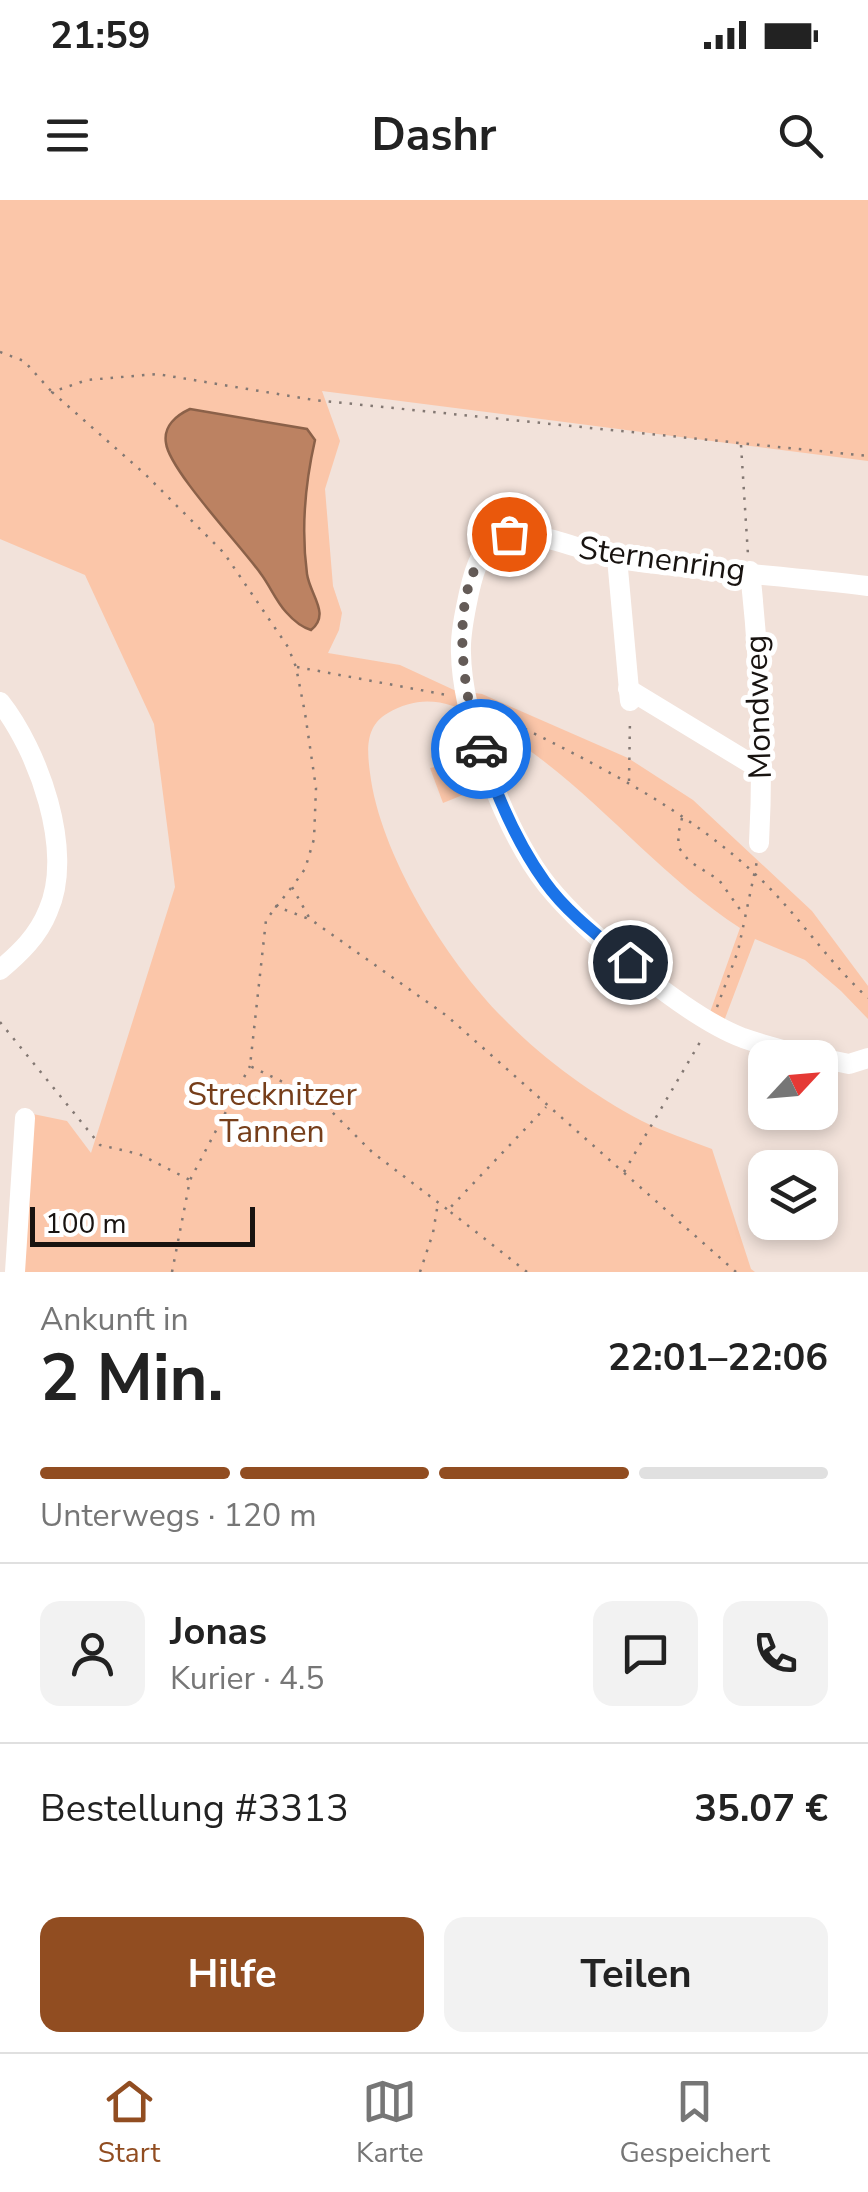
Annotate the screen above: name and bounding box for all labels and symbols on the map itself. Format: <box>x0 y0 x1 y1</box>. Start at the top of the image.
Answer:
pin <box>467 492 552 577</box>
street label: Sternenring <box>576 526 748 592</box>
street label: Mondweg <box>734 634 782 780</box>
courier <box>431 699 531 799</box>
pin <box>588 920 673 1005</box>
north arrow <box>748 1040 838 1130</box>
park label: Strecknitzer Tannen <box>187 1073 357 1153</box>
scale bar <box>30 1202 255 1246</box>

